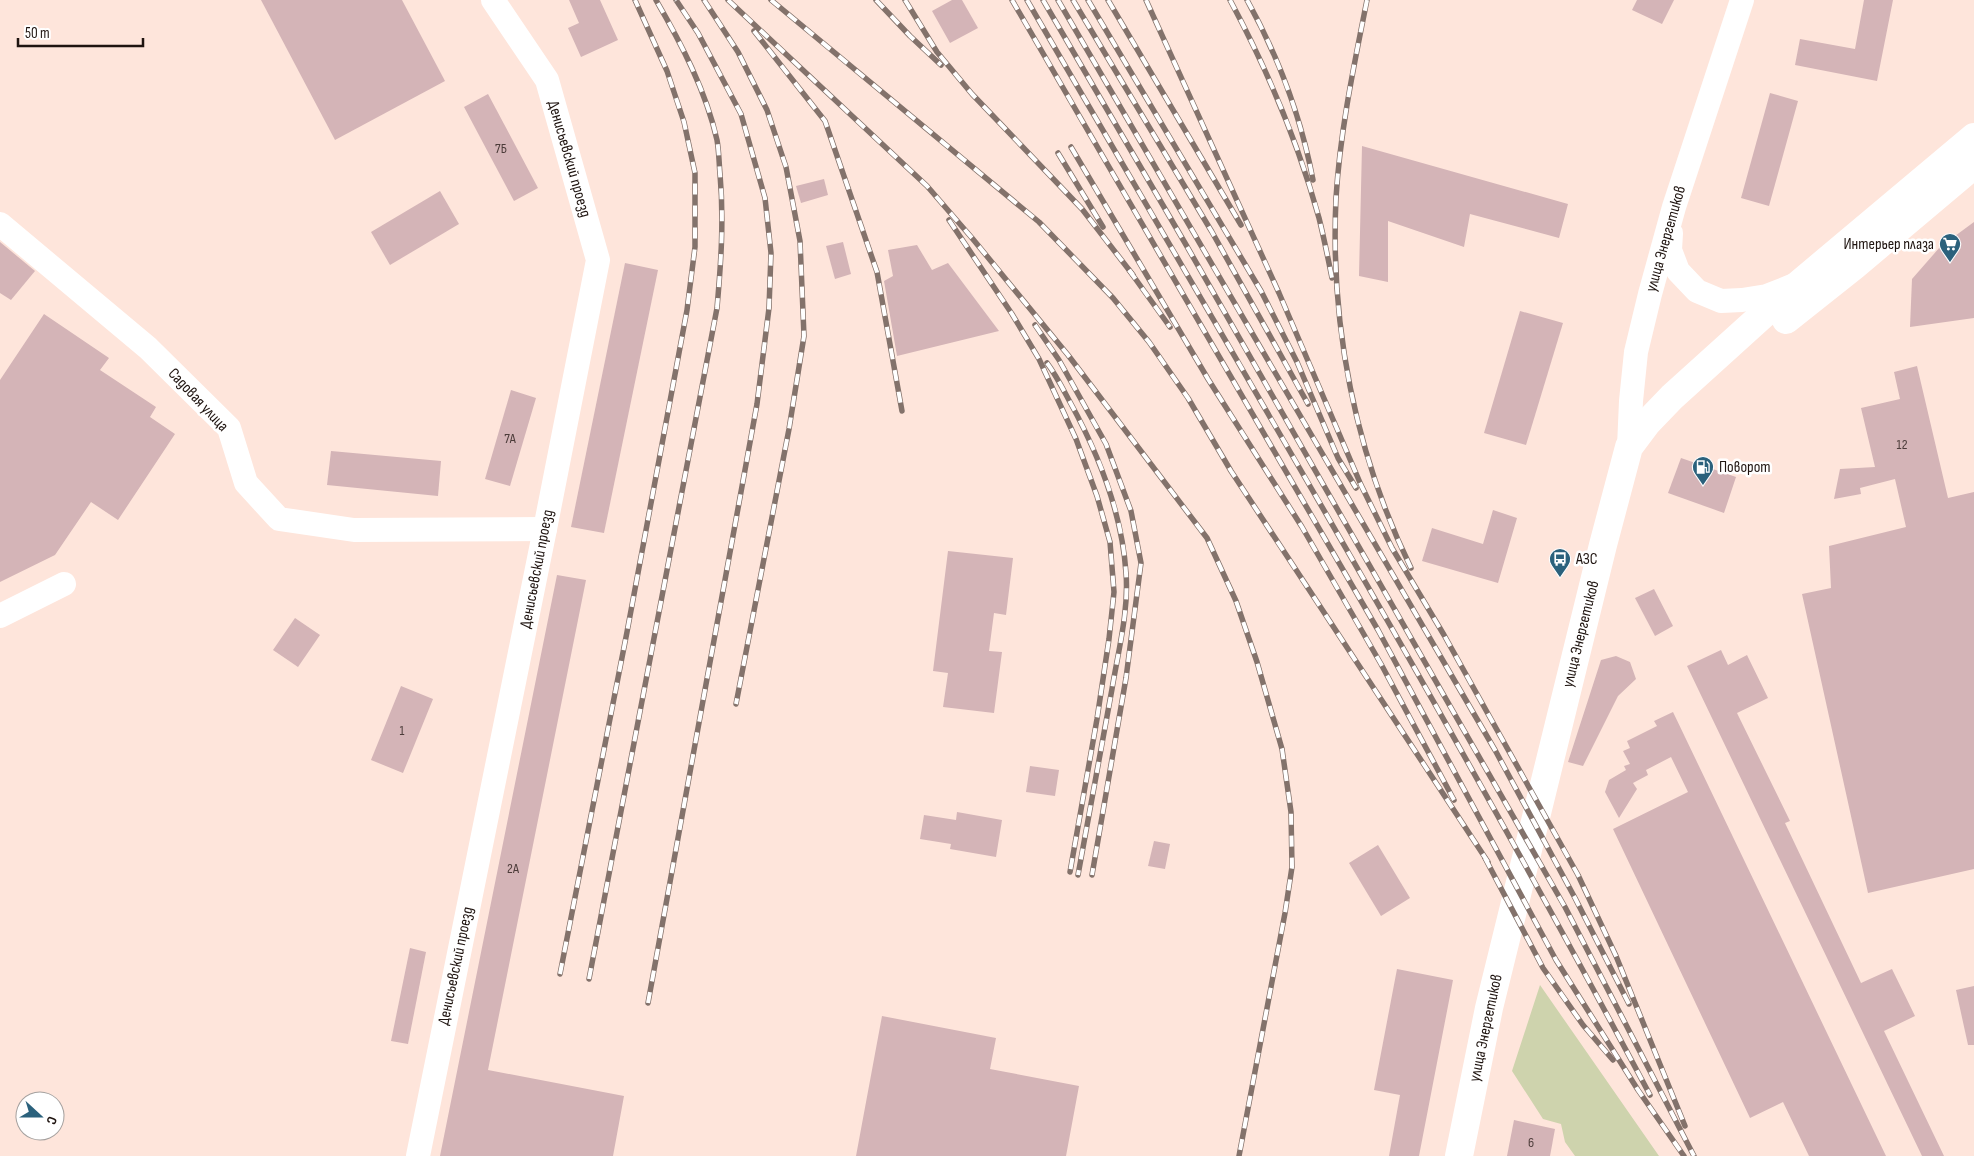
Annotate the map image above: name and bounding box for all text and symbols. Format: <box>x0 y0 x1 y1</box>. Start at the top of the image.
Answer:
scale bar <box>18 15 142 47</box>
text: 50 m <box>25 24 50 43</box>
street label: Денисьевский проезд <box>543 99 595 219</box>
house number: 7Б <box>495 140 507 157</box>
street label: улица Энергетиков <box>1642 184 1690 294</box>
supermarket icon: Интерьер плаза <box>1938 232 1962 263</box>
place label: Интерьер плаза <box>1843 235 1934 254</box>
street label: Садовая улица <box>164 364 232 436</box>
house number: 7А <box>504 430 517 447</box>
house number: 12 <box>1897 436 1908 453</box>
fuel station icon: Поворот <box>1691 455 1715 486</box>
place label: Поворот <box>1719 458 1771 477</box>
street label: Денисьевский проезд <box>516 508 558 630</box>
bus stop icon: АЗС <box>1548 547 1572 578</box>
place label: АЗС <box>1575 550 1598 569</box>
street label: улица Энергетиков <box>1559 579 1603 689</box>
house number: 1 <box>400 722 405 739</box>
house number: 2А <box>507 860 520 877</box>
street label: Денисьевский проезд <box>434 905 478 1027</box>
street label: улица Энергетиков <box>1465 973 1507 1083</box>
north arrow <box>15 1091 65 1141</box>
text: С <box>42 1114 61 1127</box>
house number: 6 <box>1528 1134 1534 1151</box>

